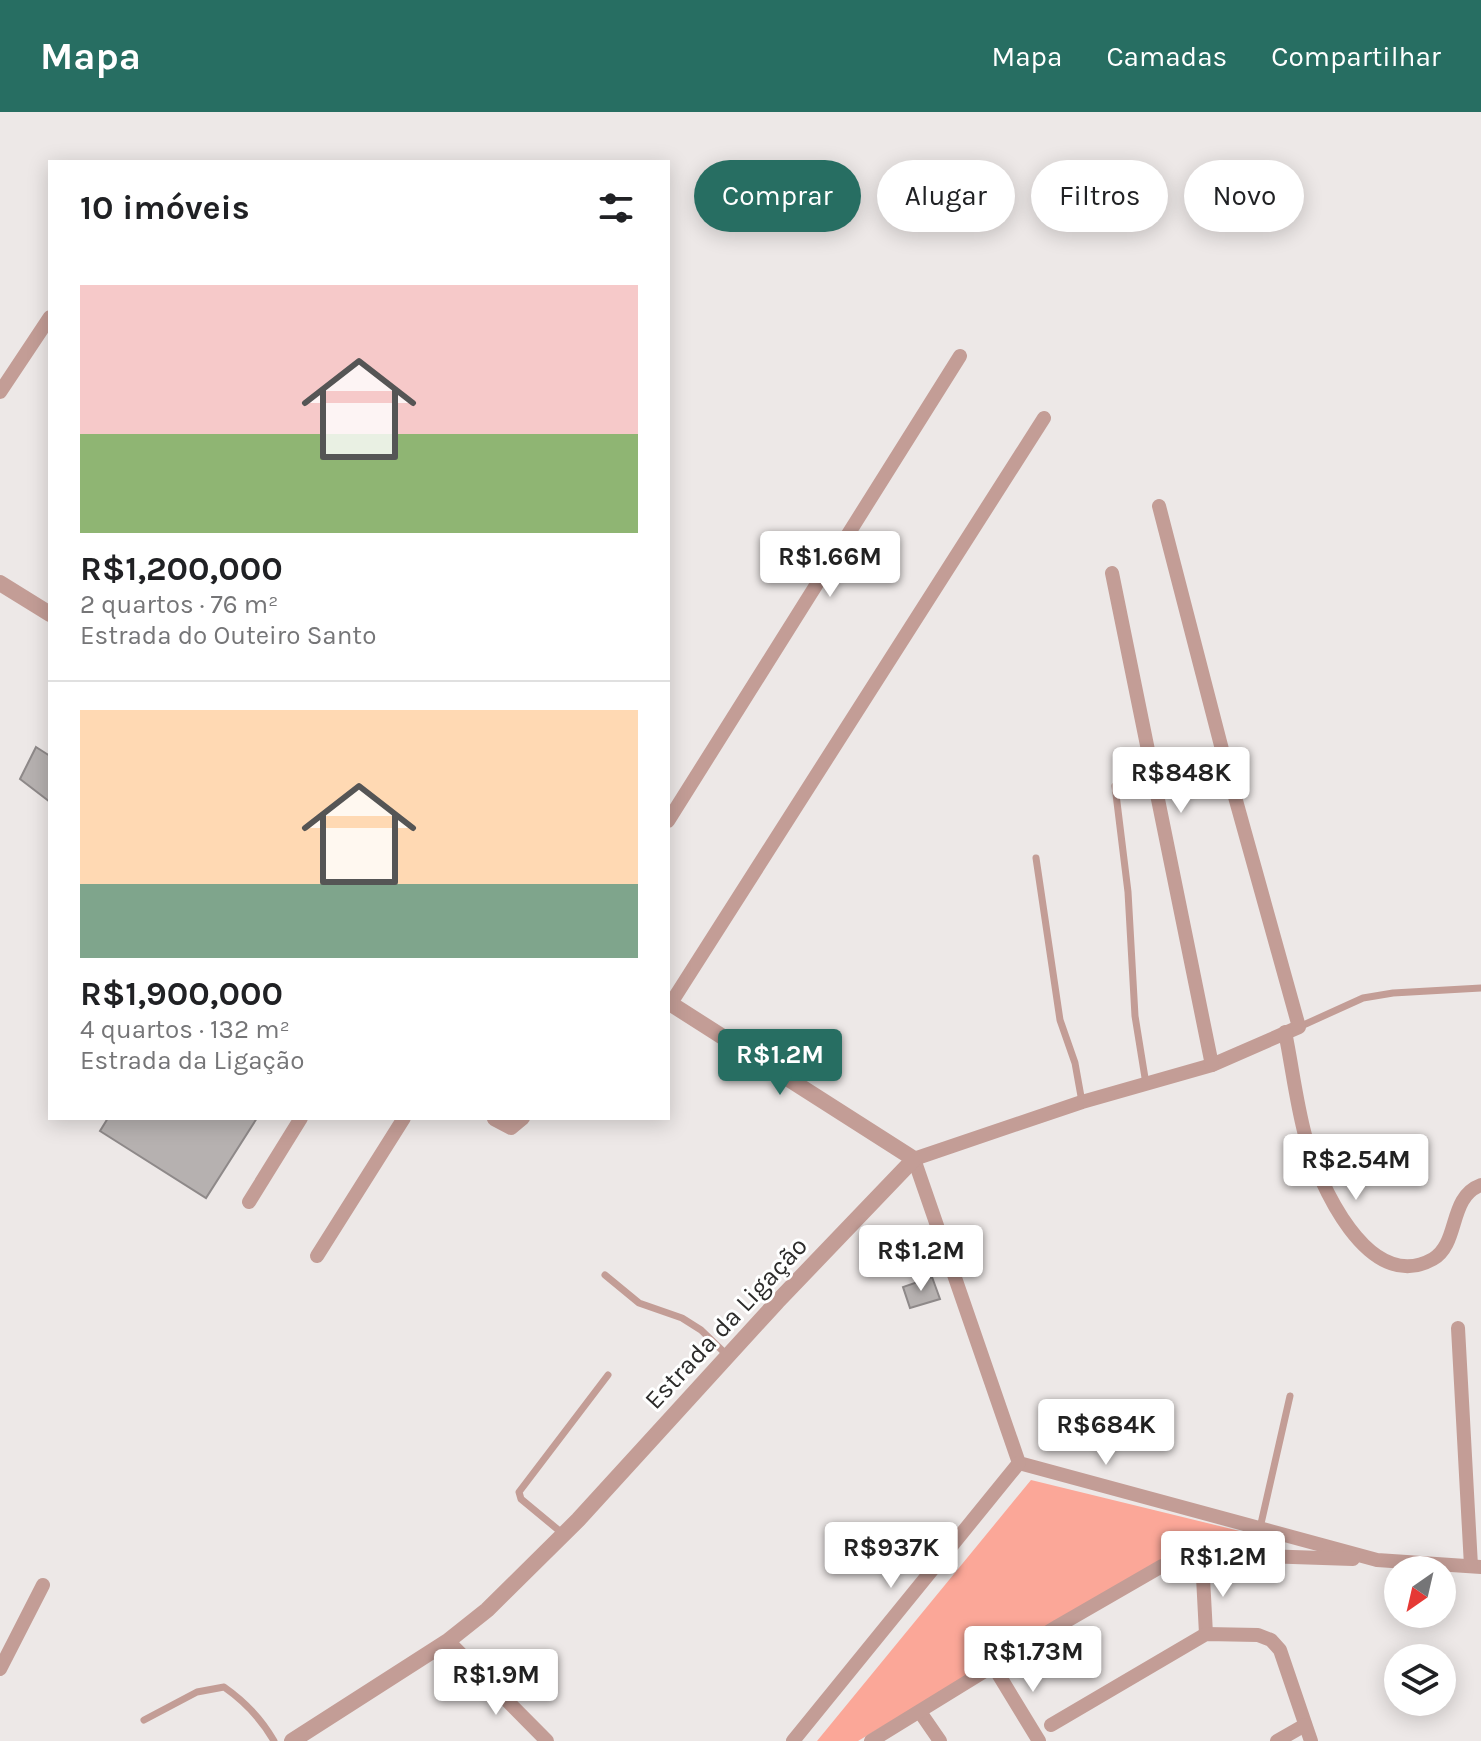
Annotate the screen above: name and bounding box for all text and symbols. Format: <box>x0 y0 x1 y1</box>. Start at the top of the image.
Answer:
text: Mapa <box>40 34 141 79</box>
text: Mapa <box>991 40 1062 73</box>
text: Camadas <box>1106 40 1227 73</box>
text: Compartilhar <box>1271 40 1441 73</box>
chip: Comprar <box>694 160 861 232</box>
chip: Alugar <box>877 160 1015 232</box>
chip: Filtros <box>1031 160 1168 232</box>
chip: Novo <box>1184 160 1304 232</box>
icon: filters <box>594 186 638 230</box>
text: 10 imóveis <box>80 188 250 228</box>
icon: home <box>287 337 431 481</box>
pin: R$1.66M <box>756 531 904 599</box>
text: R$1.66M <box>778 541 882 572</box>
text: R$1,200,000 <box>80 549 283 589</box>
text: 2 quartos · 76 m² <box>80 589 279 620</box>
text: Estrada do Outeiro Santo <box>80 620 376 651</box>
pin: R$848K <box>1116 747 1246 815</box>
text: R$848K <box>1131 757 1231 788</box>
icon: home <box>287 762 431 906</box>
text: R$1,900,000 <box>80 974 283 1014</box>
text: 4 quartos · 132 m² <box>80 1014 290 1045</box>
pin: R$1.2M <box>715 1029 845 1097</box>
text: R$1.2M <box>736 1039 824 1070</box>
text: Estrada da Ligação <box>80 1045 304 1076</box>
pin: R$2.54M <box>1282 1134 1430 1202</box>
text: R$2.54M <box>1301 1144 1411 1175</box>
pin: R$1.2M <box>856 1225 986 1293</box>
street label: Estrada da Ligação <box>638 1230 814 1416</box>
text: R$1.2M <box>877 1235 965 1266</box>
pin: R$684K <box>1041 1399 1171 1467</box>
text: R$684K <box>1056 1409 1156 1440</box>
pin: R$937K <box>826 1522 956 1590</box>
pin: R$1.2M <box>1158 1531 1288 1599</box>
text: R$937K <box>843 1532 939 1563</box>
text: R$1.2M <box>1179 1541 1267 1572</box>
north arrow <box>1384 1556 1456 1628</box>
map controls <box>1384 1556 1456 1716</box>
pin: R$1.73M <box>959 1626 1107 1694</box>
text: R$1.73M <box>982 1636 1084 1667</box>
button: layers <box>1384 1644 1456 1716</box>
pin: R$1.9M <box>431 1649 561 1717</box>
text: R$1.9M <box>452 1659 540 1690</box>

